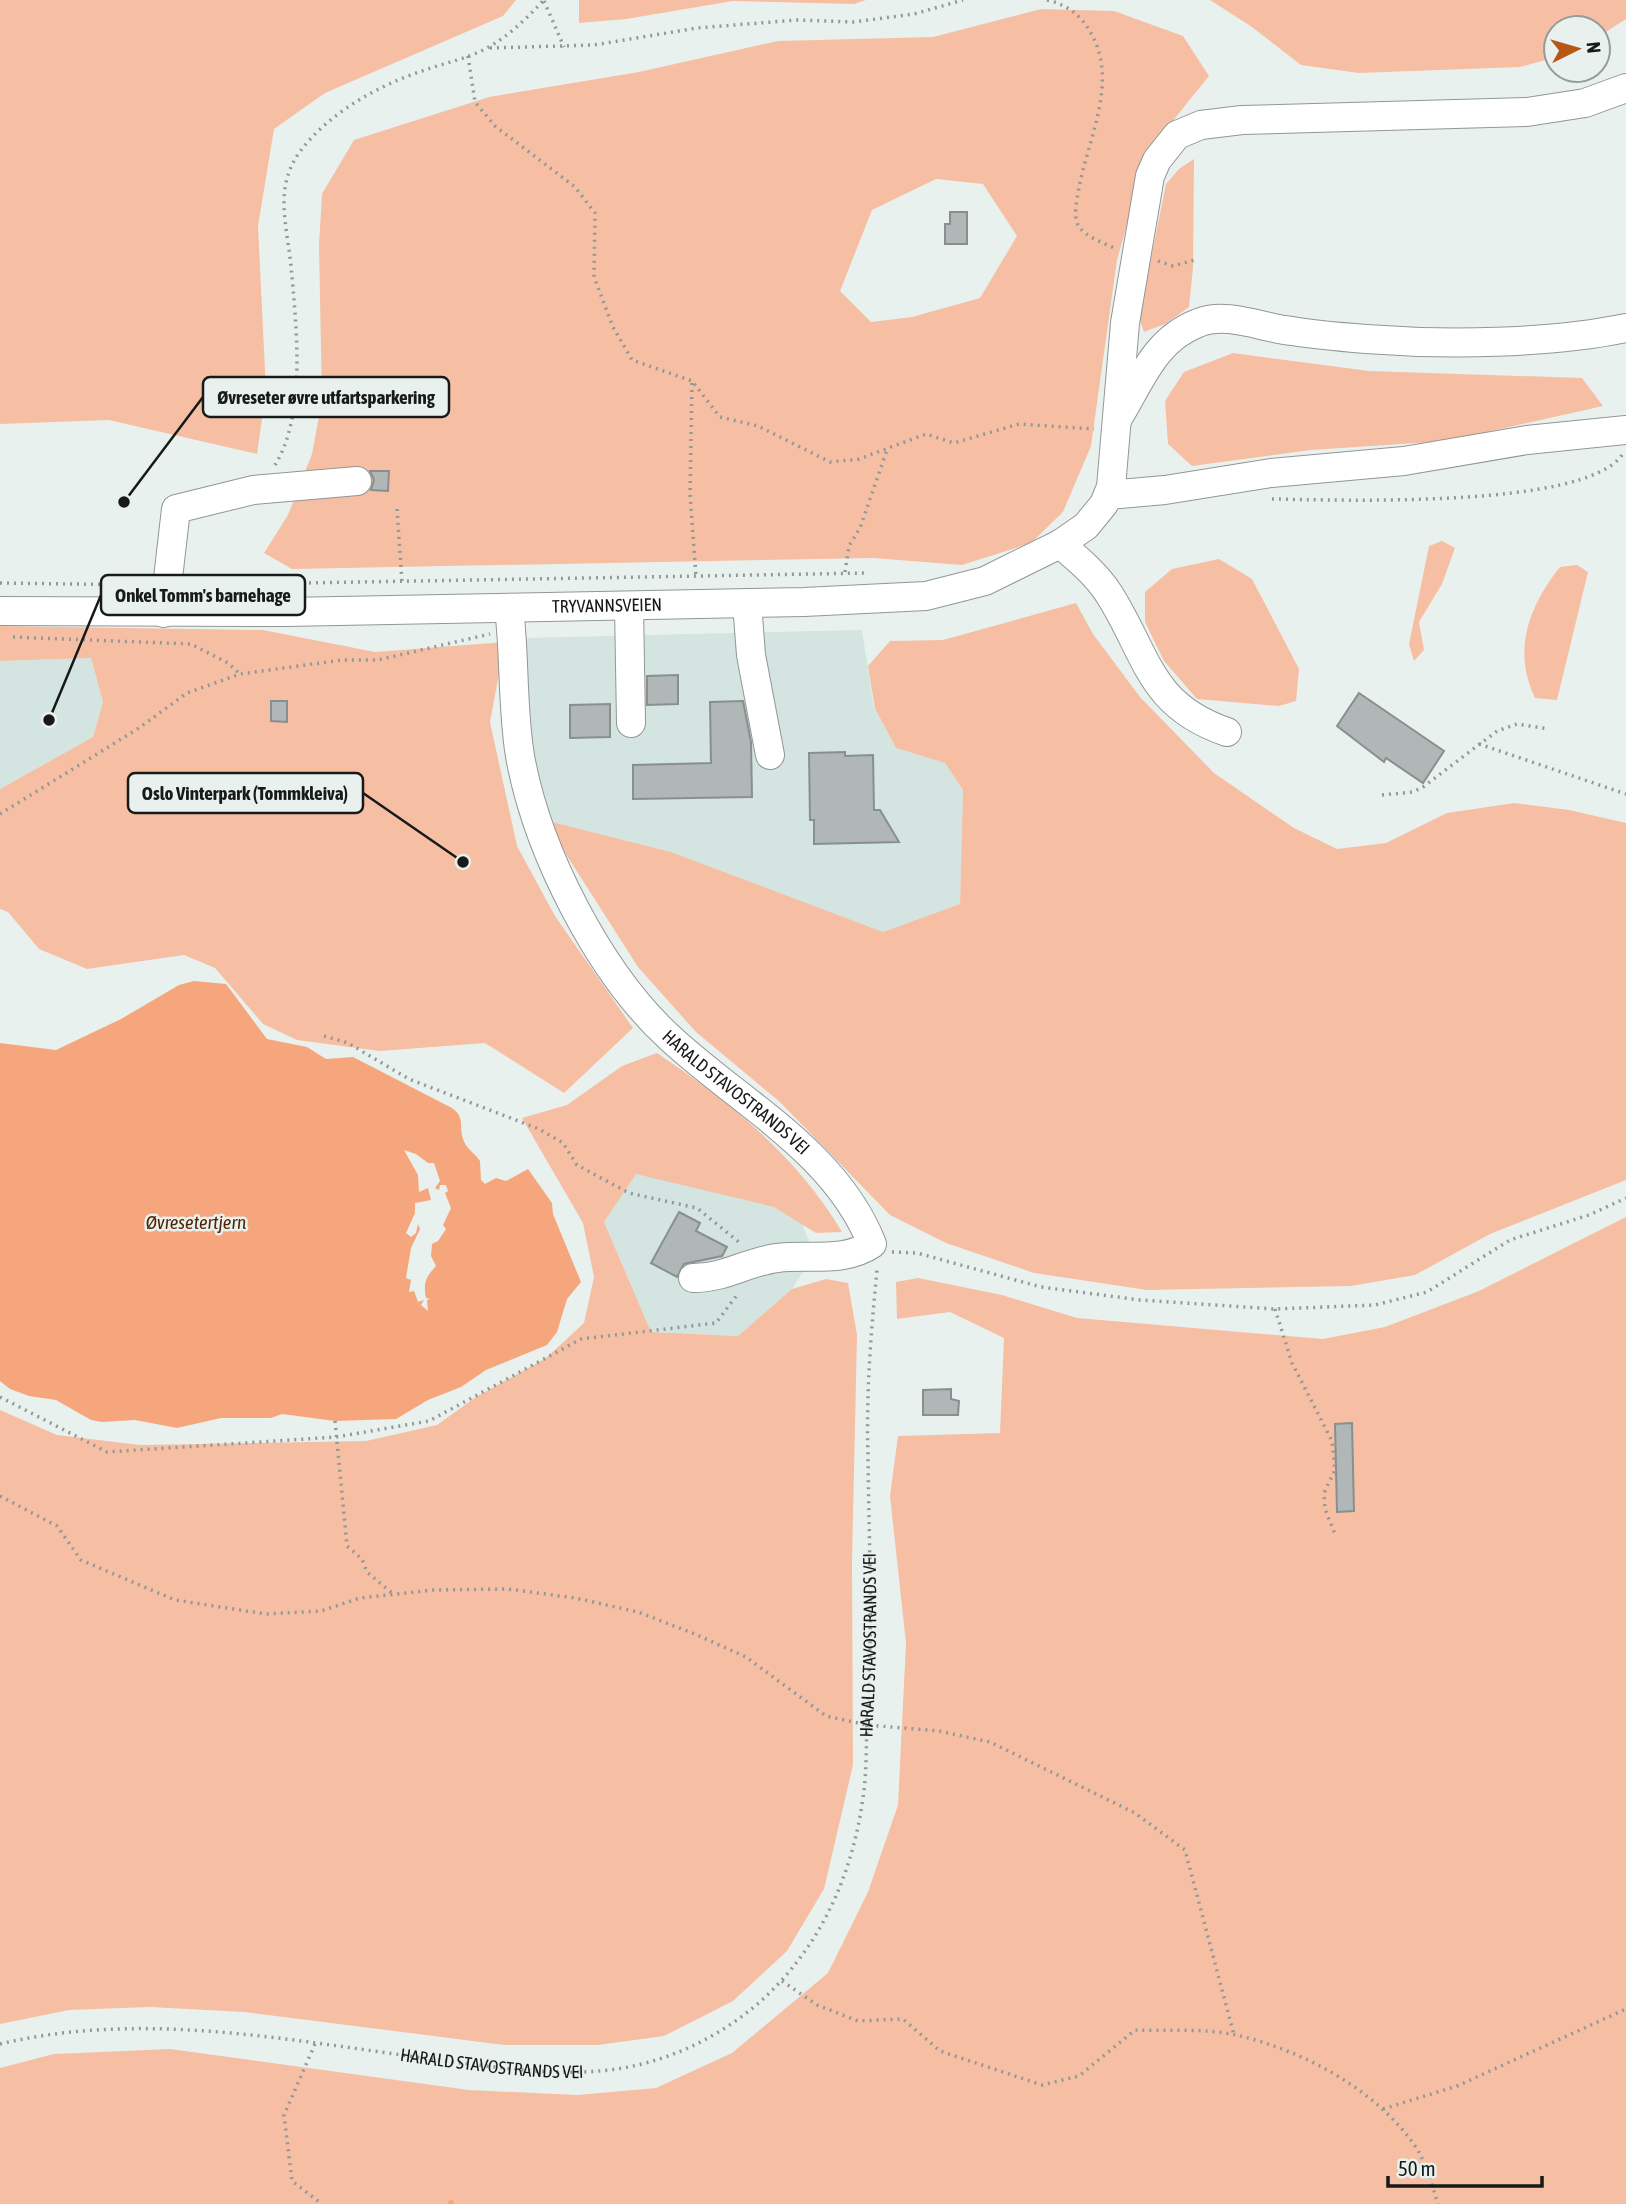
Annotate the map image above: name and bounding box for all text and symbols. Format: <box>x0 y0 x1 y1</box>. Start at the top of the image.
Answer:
north arrow <box>1542 14 1612 84</box>
text: N <box>1582 41 1605 54</box>
callout: Øvreseter øvre utfartsparkering <box>203 377 449 417</box>
text: Øvreseter øvre utfartsparkering <box>217 386 436 408</box>
callout: Onkel Tomm's barnehage <box>101 575 305 615</box>
text: Onkel Tomm's barnehage <box>115 584 291 606</box>
street label: TRYVANNSVEIEN <box>552 594 662 617</box>
callout: Oslo Vinterpark (Tommkleiva) <box>128 773 363 813</box>
text: Oslo Vinterpark (Tommkleiva) <box>142 782 348 804</box>
street label: HARALD STAVOSTRANDS VEI <box>658 1025 814 1159</box>
water label: Øvresetertjern <box>146 1211 246 1233</box>
street label: HARALD STAVOSTRANDS VEI <box>856 1553 880 1738</box>
street label: HARALD STAVOSTRANDS VEI <box>399 2044 584 2082</box>
scale bar <box>1388 2144 1542 2188</box>
text: 50 m <box>1398 2156 1436 2180</box>

